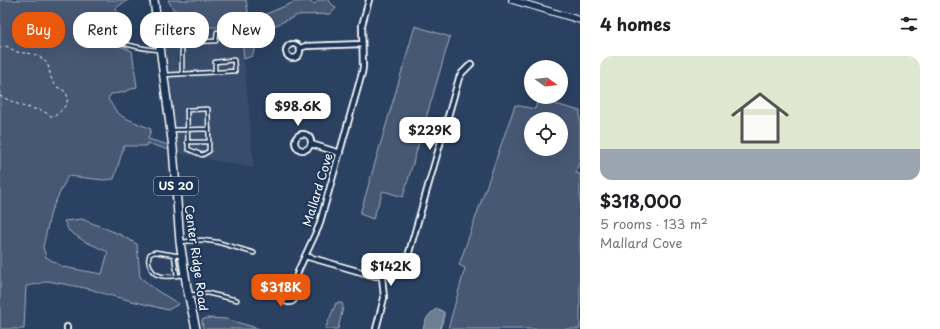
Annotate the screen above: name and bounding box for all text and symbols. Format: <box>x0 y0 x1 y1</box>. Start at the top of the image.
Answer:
text: 4 homes <box>600 11 671 37</box>
chip: Buy <box>12 12 65 48</box>
chip: Rent <box>73 12 132 48</box>
chip: Filters <box>140 12 209 48</box>
chip: New <box>217 12 275 48</box>
icon: filters <box>898 13 920 35</box>
north arrow <box>524 60 568 104</box>
map controls <box>524 60 568 156</box>
icon: home <box>724 82 796 154</box>
pin: $98.6K <box>265 93 331 127</box>
text: $98.6K <box>275 96 321 115</box>
button: locate <box>524 112 568 156</box>
pin: $229K <box>402 117 458 151</box>
text: $229K <box>408 120 452 139</box>
street label: Mallard Cove <box>297 151 337 229</box>
road number: US 20 <box>154 177 198 195</box>
text: $318,000 <box>600 188 681 214</box>
street label: Center Ridge Road <box>181 203 213 312</box>
text: 5 rooms · 133 m² <box>600 214 708 233</box>
text: Mallard Cove <box>600 233 682 252</box>
pin: $142K <box>363 253 419 287</box>
text: $142K <box>370 256 412 275</box>
pin: $318K <box>253 274 309 308</box>
text: $318K <box>260 277 302 296</box>

